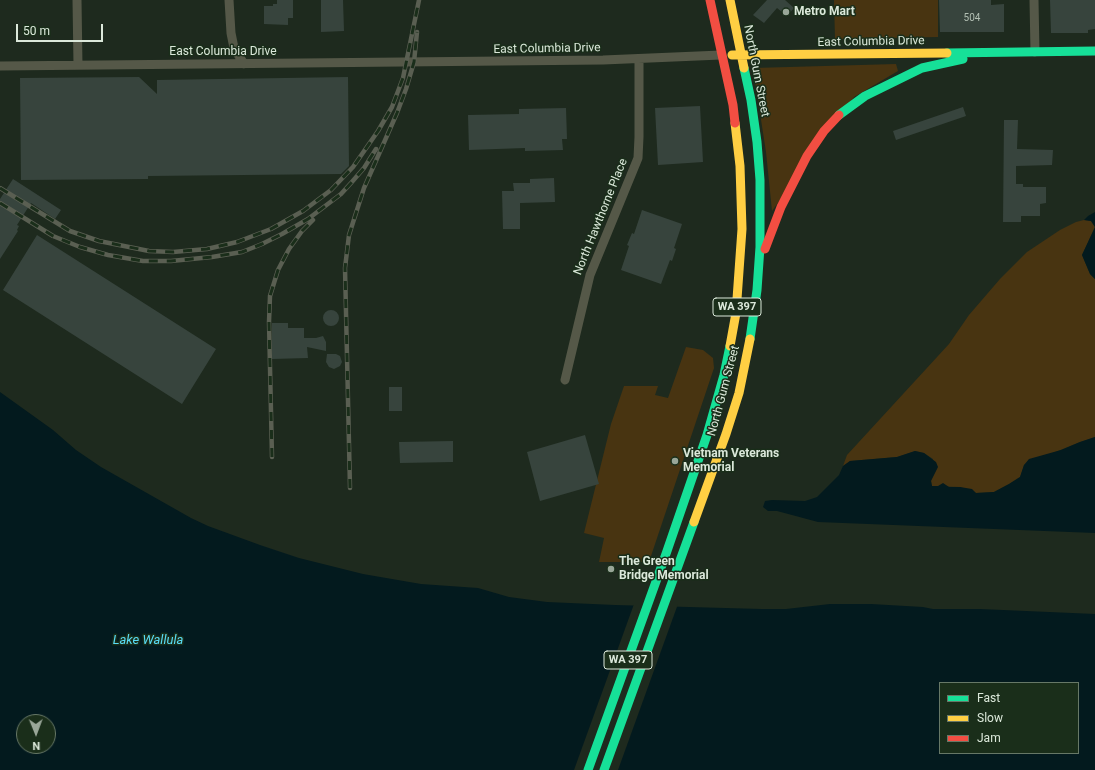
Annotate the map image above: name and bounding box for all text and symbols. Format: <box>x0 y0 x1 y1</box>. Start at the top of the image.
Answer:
place label: Metro Mart <box>794 5 855 19</box>
marker: Metro Mart <box>781 7 791 17</box>
house number: 504 <box>964 12 980 24</box>
scale bar <box>18 16 105 42</box>
text: 50 m <box>23 24 50 38</box>
street label: North Gum Street <box>740 24 772 118</box>
street label: East Columbia Drive <box>817 34 925 50</box>
street label: East Columbia Drive <box>493 41 601 57</box>
street label: East Columbia Drive <box>169 45 277 59</box>
street label: North Hawthorne Place <box>571 157 631 277</box>
road number: WA 397 <box>713 298 761 316</box>
street label: North Gum Street <box>705 344 743 438</box>
place label: Vietnam Veterans Memorial <box>683 447 779 475</box>
marker: Vietnam Veterans Memorial <box>670 456 680 466</box>
place label: The Green Bridge Memorial <box>619 555 709 583</box>
marker: The Green Bridge Memorial <box>606 564 616 574</box>
water label: Lake Wallula <box>113 633 183 649</box>
road number: WA 397 <box>604 651 652 669</box>
legend <box>939 682 1079 754</box>
text: Fast <box>977 691 1000 705</box>
text: Slow <box>977 711 1003 725</box>
north arrow <box>16 714 56 754</box>
text: Jam <box>977 731 1001 745</box>
text: N <box>32 739 40 752</box>

